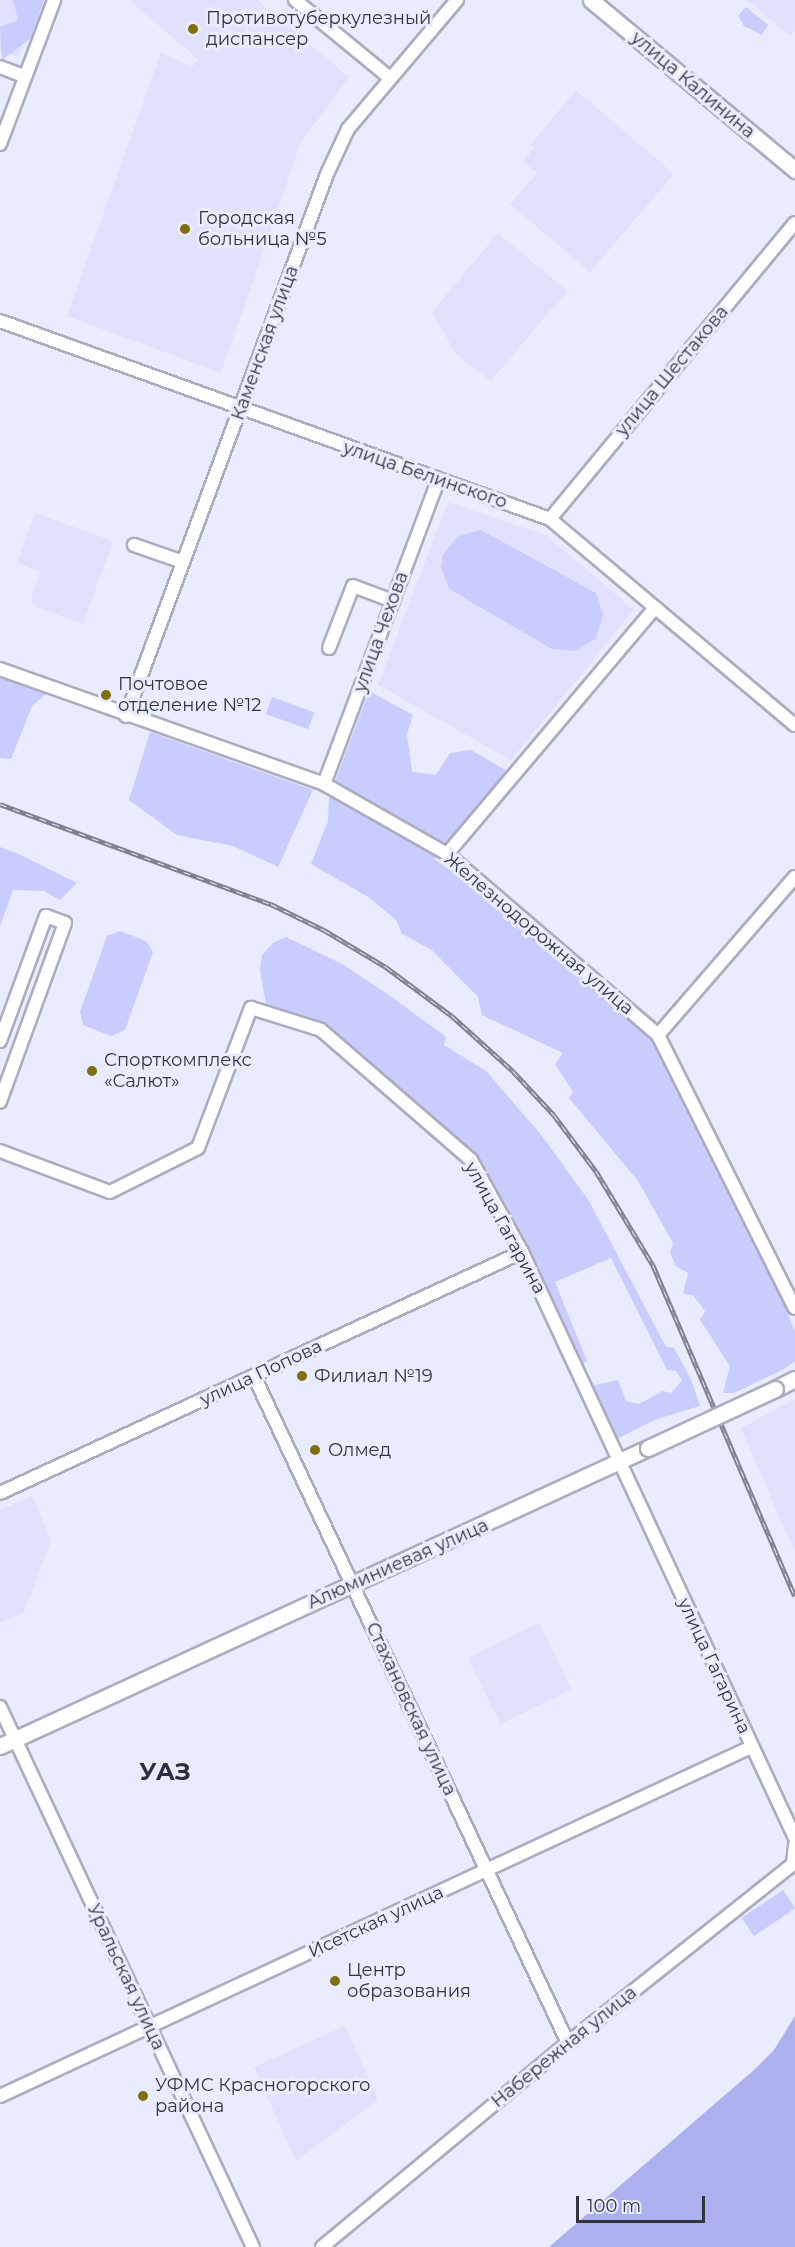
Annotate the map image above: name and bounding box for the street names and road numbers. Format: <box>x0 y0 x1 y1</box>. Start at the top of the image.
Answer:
street label: улица Калинина <box>627 27 759 143</box>
street label: Каменская улица <box>227 263 303 423</box>
street label: улица Шестакова <box>611 301 733 441</box>
street label: улица Белинского <box>340 437 510 513</box>
street label: улица Чехова <box>349 569 413 695</box>
street label: Железнодорожная улица <box>440 849 638 1019</box>
street label: улица Гагарина <box>460 1158 550 1298</box>
street label: улица Попова <box>197 1335 325 1411</box>
street label: Алюминиевая улица <box>304 1514 492 1614</box>
street label: улица Гагарина <box>673 1595 755 1737</box>
street label: Стахановская улица <box>361 1619 461 1799</box>
street label: Исетская улица <box>305 1881 447 1963</box>
street label: Уральская улица <box>83 1901 169 2053</box>
street label: Набережная улица <box>487 1982 641 2112</box>

